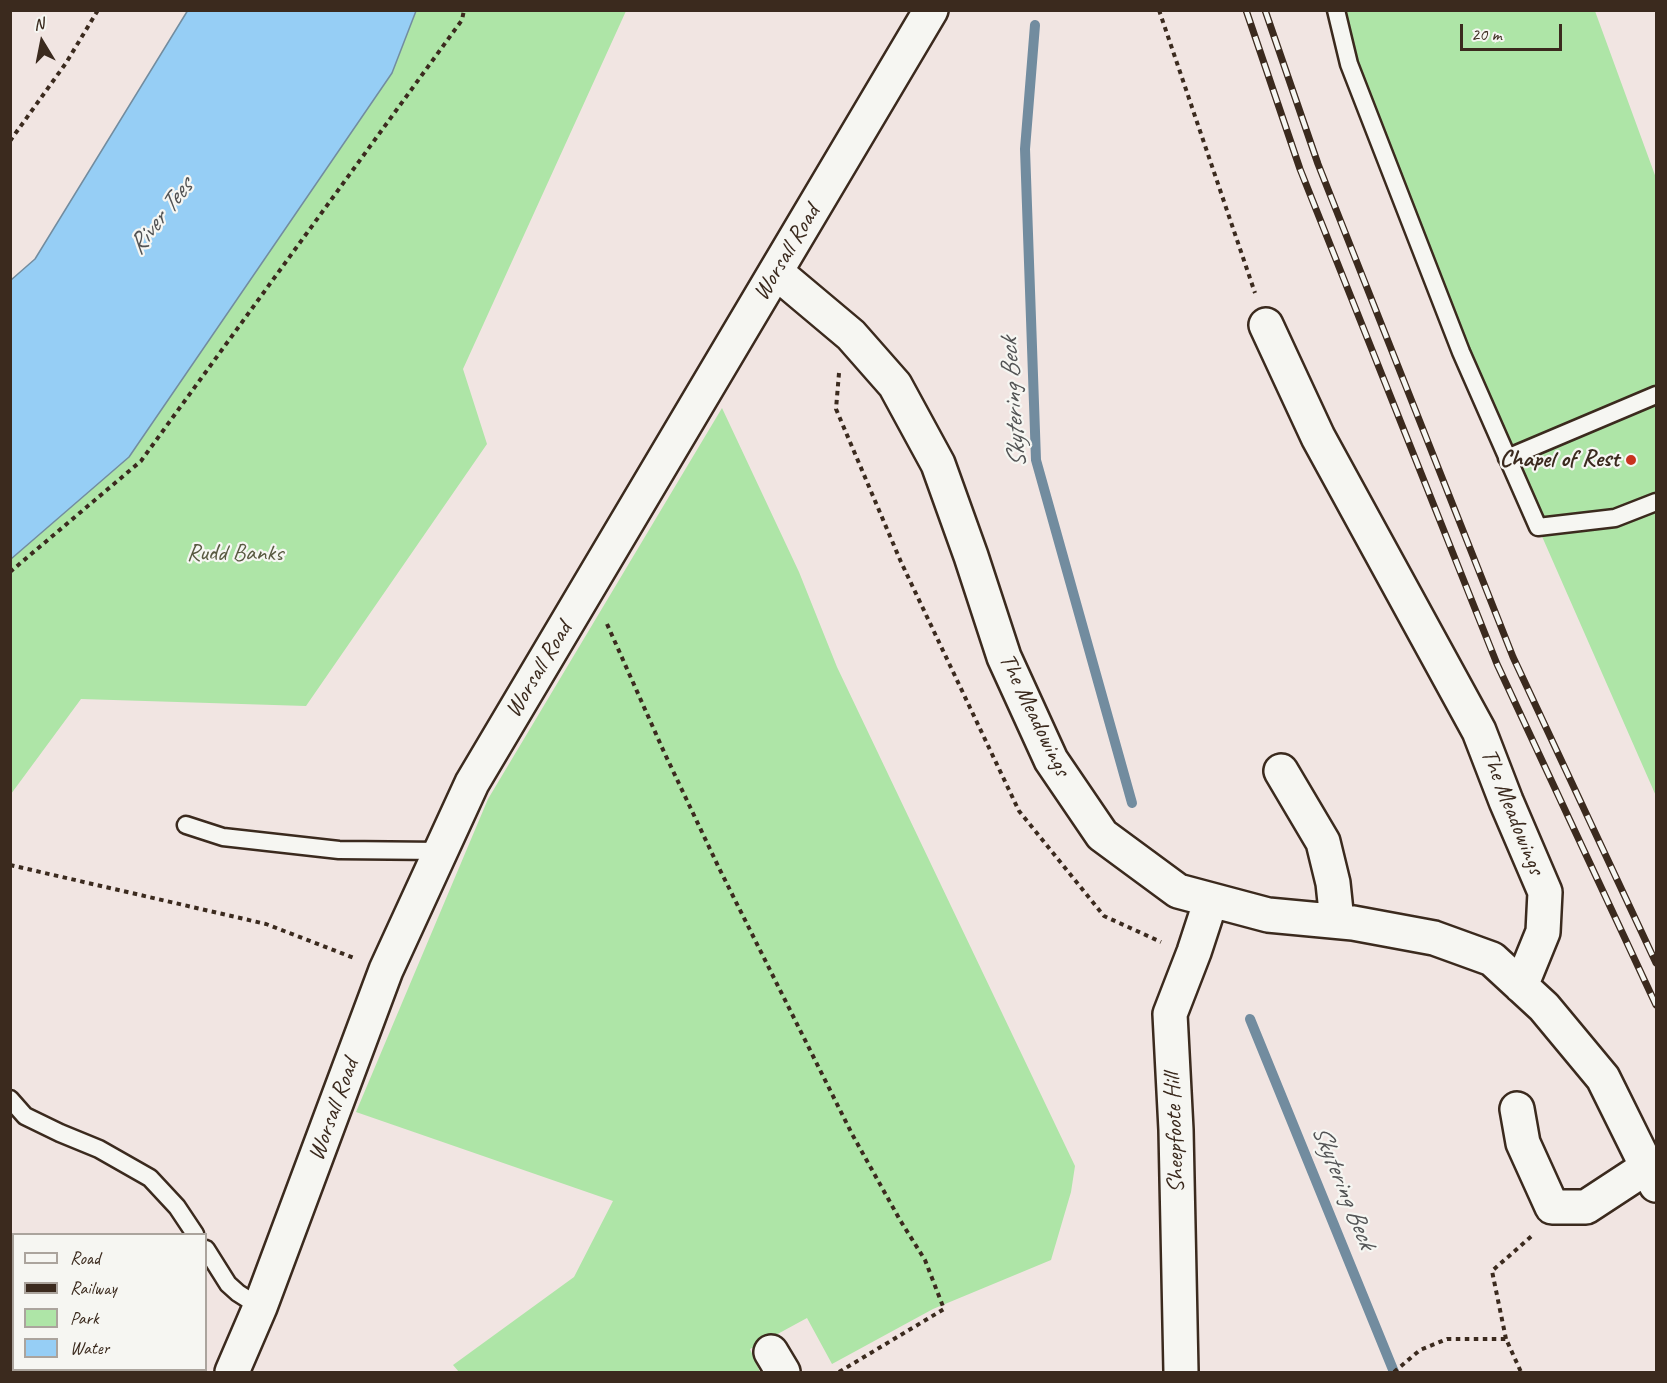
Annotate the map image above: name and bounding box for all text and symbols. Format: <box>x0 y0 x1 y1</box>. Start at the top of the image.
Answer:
north arrow <box>12 12 72 72</box>
scale bar <box>1463 12 1565 50</box>
text: N <box>32 14 45 35</box>
text: 20 m <box>1471 23 1502 45</box>
water label: River Tees <box>122 173 200 261</box>
street label: Worsall Road <box>747 200 827 306</box>
water label: Skytering Beck <box>994 337 1034 469</box>
place label: Chapel of Rest <box>1499 446 1619 474</box>
marker: Chapel of Rest <box>1624 453 1638 467</box>
park label: Rudd Banks <box>187 540 283 568</box>
street label: Worsall Road <box>499 617 579 723</box>
street label: The Meadowings <box>992 649 1076 781</box>
street label: The Meadowings <box>1474 745 1550 879</box>
street label: Worsall Road <box>302 1055 366 1165</box>
street label: Sheepfoote Hill <box>1159 1073 1191 1193</box>
water label: Skytering Beck <box>1304 1121 1382 1253</box>
legend <box>12 1233 207 1371</box>
text: Road <box>70 1247 100 1269</box>
text: Railway <box>70 1277 117 1299</box>
text: Park <box>70 1307 99 1329</box>
text: Water <box>70 1337 109 1359</box>

